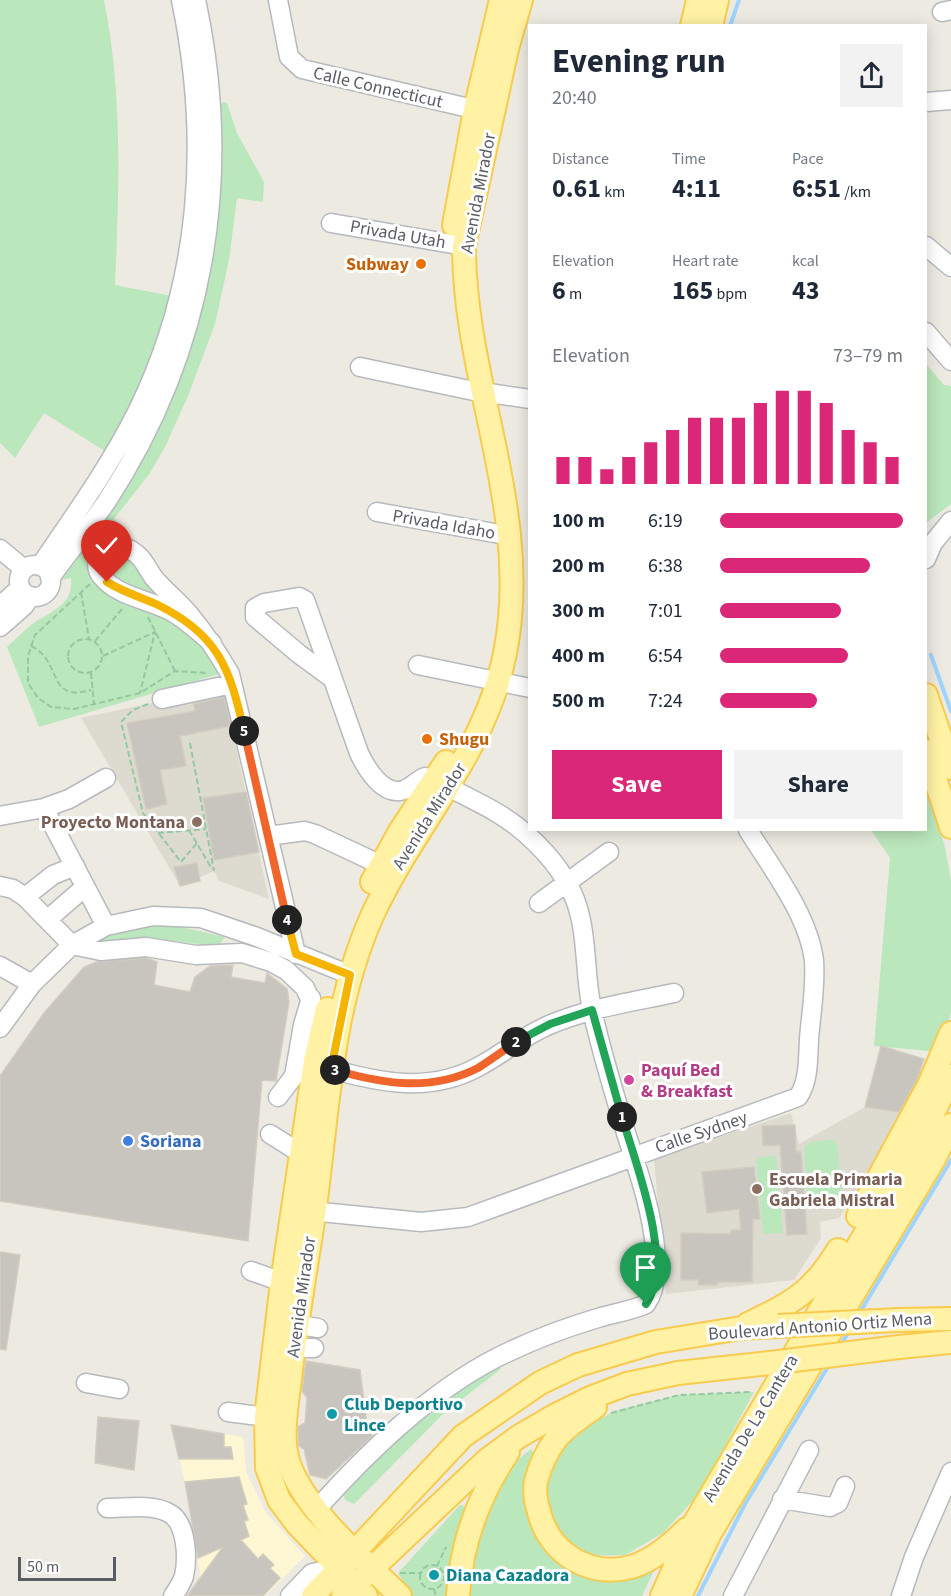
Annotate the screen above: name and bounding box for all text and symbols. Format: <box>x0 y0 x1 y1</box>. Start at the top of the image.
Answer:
text: Evening run <box>552 38 726 85</box>
button: share <box>840 44 903 107</box>
street label: Calle Connecticut <box>311 60 445 115</box>
text: 20:40 <box>552 84 597 112</box>
street label: Avenida Mirador <box>455 130 503 255</box>
text: Distance <box>552 148 609 170</box>
text: Time <box>672 148 706 170</box>
text: Pace <box>792 148 823 170</box>
text: 0.61 <box>552 170 601 207</box>
text: 4:11 <box>672 170 721 207</box>
text: 6:51 <box>792 170 841 207</box>
text: km <box>601 181 625 203</box>
text: /km <box>841 181 871 203</box>
street label: Privada Utah <box>348 214 448 255</box>
text: Elevation <box>552 250 614 272</box>
text: Heart rate <box>672 250 739 272</box>
text: kcal <box>792 250 819 272</box>
place label: Subway <box>346 252 410 277</box>
marker: Subway <box>414 257 428 271</box>
text: 6 <box>552 272 566 309</box>
text: 165 <box>672 272 713 309</box>
text: 43 <box>792 272 819 309</box>
text: m <box>566 283 582 305</box>
text: bpm <box>713 283 747 305</box>
text: Elevation <box>552 342 630 370</box>
text: 73–79 m <box>833 342 903 370</box>
street label: Privada Idaho <box>391 503 497 546</box>
text: 100 m <box>552 507 605 535</box>
text: 6:19 <box>648 507 683 535</box>
pin <box>81 520 132 582</box>
icon: check <box>90 529 123 562</box>
text: 200 m <box>552 552 605 580</box>
text: 6:38 <box>648 552 683 580</box>
text: 300 m <box>552 597 605 625</box>
text: 7:01 <box>648 597 683 625</box>
text: 400 m <box>552 642 605 670</box>
text: 6:54 <box>648 642 683 670</box>
text: 500 m <box>552 687 605 715</box>
text: 7:24 <box>648 687 683 715</box>
pin: 5 <box>229 716 259 746</box>
text: 5 <box>240 720 248 742</box>
place label: Shugu <box>439 727 489 752</box>
marker: Shugu <box>420 732 434 746</box>
button: Save <box>552 750 722 819</box>
button: Share <box>734 750 903 819</box>
street label: Avenida Mirador <box>386 757 473 875</box>
place label: Proyecto Montana <box>41 810 185 835</box>
marker: Proyecto Montana <box>190 815 204 829</box>
pin: 4 <box>272 905 302 935</box>
text: 4 <box>283 909 291 931</box>
pin: 2 <box>501 1027 531 1057</box>
text: 2 <box>512 1031 520 1053</box>
pin: 3 <box>320 1055 350 1085</box>
place label: Paquí Bed & Breakfast <box>641 1058 733 1104</box>
text: 3 <box>331 1059 339 1081</box>
marker: Paquí Bed & Breakfast <box>622 1073 636 1087</box>
pin: 1 <box>607 1102 637 1132</box>
street label: Calle Sydney <box>652 1105 751 1160</box>
text: 1 <box>618 1106 626 1128</box>
place label: Soriana <box>140 1129 201 1154</box>
marker: Soriana <box>121 1134 135 1148</box>
place label: Escuela Primaria Gabriela Mistral <box>769 1167 902 1213</box>
marker: Escuela Primaria Gabriela Mistral <box>750 1182 764 1196</box>
street label: Avenida Mirador <box>281 1234 322 1359</box>
pin <box>620 1242 671 1304</box>
icon: arrive <box>629 1251 662 1284</box>
street label: Boulevard Antonio Ortiz Mena <box>707 1306 933 1347</box>
street label: Avenida De La Cantera <box>697 1350 804 1507</box>
place label: Club Deportivo Lince <box>344 1392 463 1438</box>
marker: Club Deportivo Lince <box>325 1407 339 1421</box>
scale bar <box>18 1554 116 1582</box>
text: 50 m <box>27 1556 59 1578</box>
place label: Diana Cazadora <box>446 1563 569 1588</box>
marker: Diana Cazadora <box>427 1568 441 1582</box>

